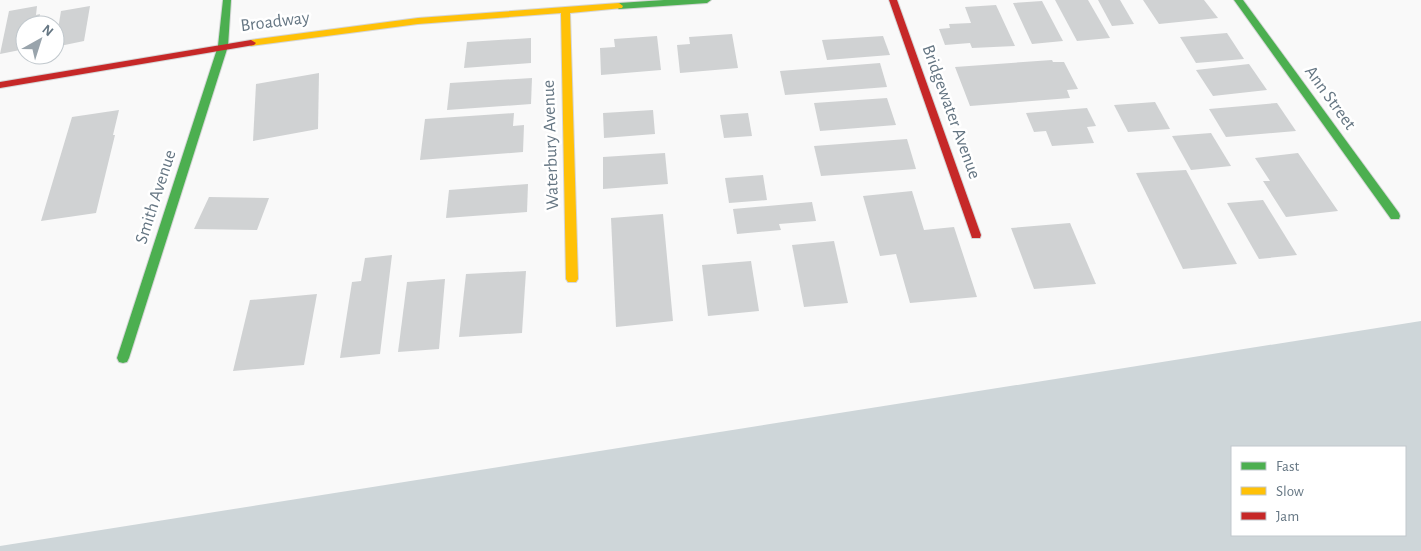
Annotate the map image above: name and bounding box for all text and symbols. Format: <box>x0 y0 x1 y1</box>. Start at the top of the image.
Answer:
street label: Broadway <box>239 9 311 35</box>
north arrow <box>15 15 65 65</box>
text: N <box>39 22 56 39</box>
street label: Bridgewater Avenue <box>918 43 984 181</box>
street label: Ann Street <box>1301 63 1359 133</box>
street label: Waterbury Avenue <box>540 79 562 211</box>
street label: Smith Avenue <box>132 148 180 246</box>
legend <box>1231 446 1406 536</box>
text: Fast <box>1276 459 1300 474</box>
text: Slow <box>1276 484 1304 499</box>
text: Jam <box>1276 509 1299 524</box>

